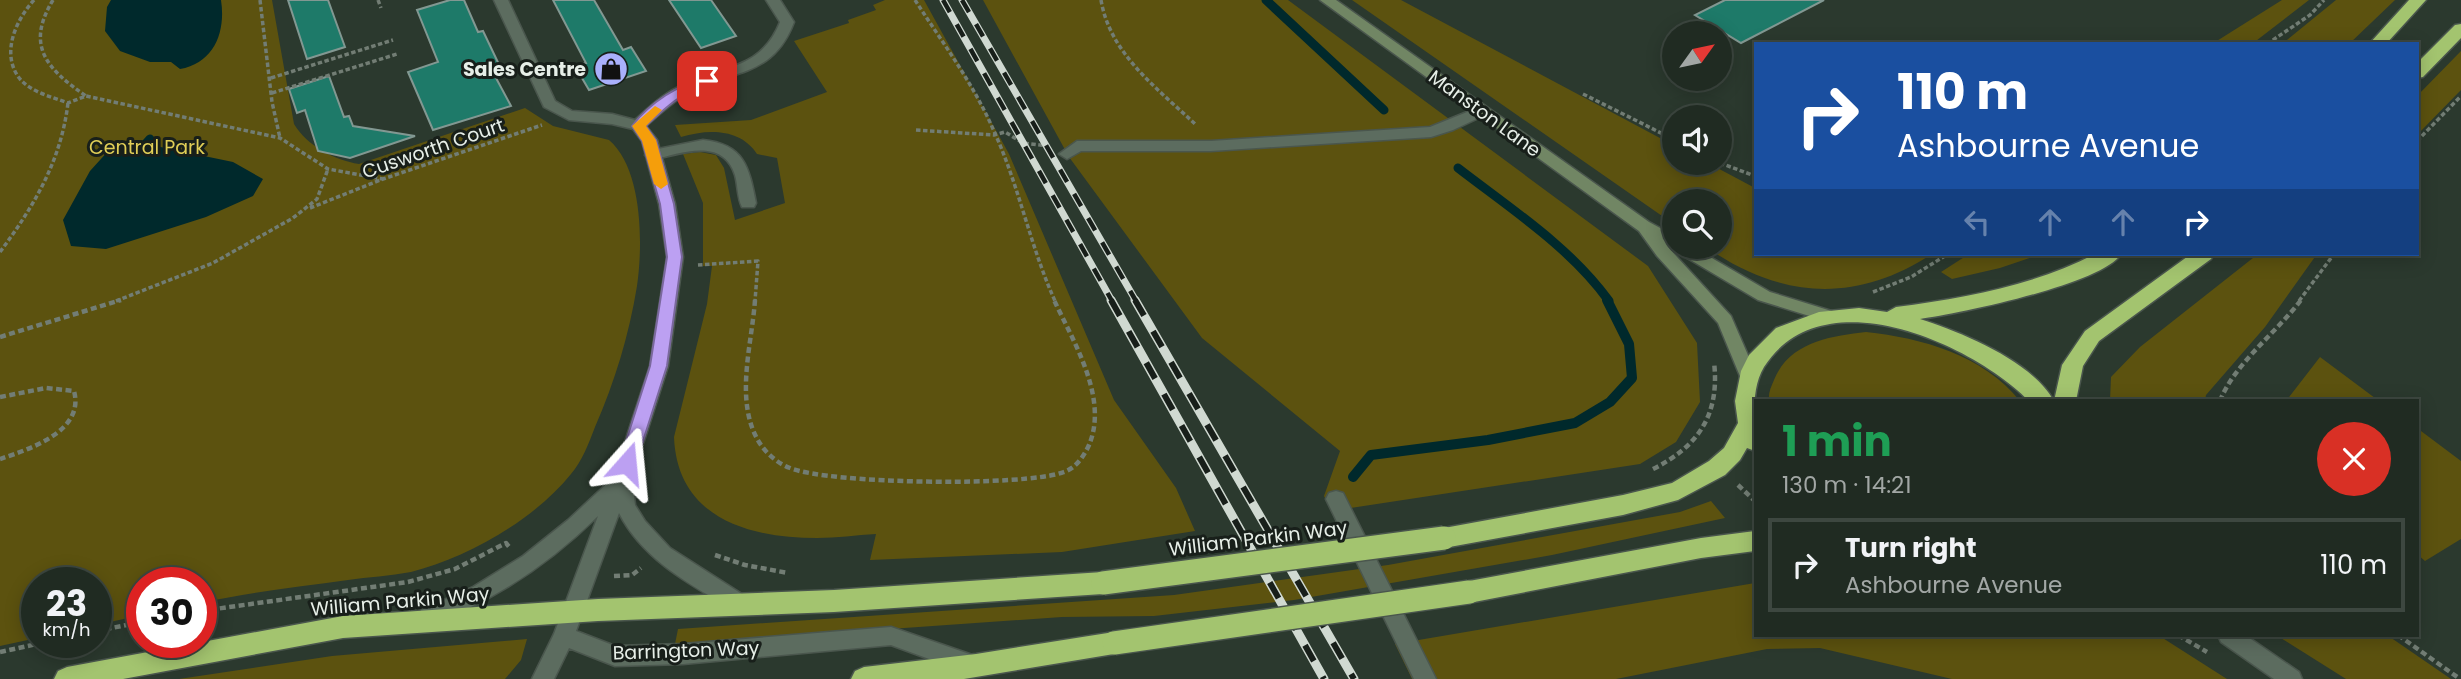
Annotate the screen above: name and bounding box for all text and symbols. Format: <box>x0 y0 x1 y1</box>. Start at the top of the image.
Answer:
north arrow <box>1662 21 1732 91</box>
map controls <box>1662 21 1732 259</box>
shop icon: Sales Centre <box>592 50 630 88</box>
pin <box>677 51 737 111</box>
place label: Sales Centre <box>463 56 586 83</box>
text: 110 m <box>1897 58 2028 126</box>
icon: arrive <box>688 62 726 100</box>
street label: Manston Lane <box>1423 64 1546 163</box>
icon: right <box>1782 70 1873 161</box>
button: sound <box>1662 105 1732 175</box>
street label: Cusworth Court <box>358 111 508 185</box>
text: Ashbourne Avenue <box>1897 123 2199 168</box>
park label: Central Park <box>89 134 205 161</box>
button: search <box>1662 189 1732 259</box>
icon: left <box>1958 203 1996 241</box>
icon: ahead <box>2031 203 2069 241</box>
icon: ahead <box>2104 203 2142 241</box>
icon: right <box>2177 203 2215 241</box>
text: 1 min <box>1782 412 1892 471</box>
button: close <box>2317 422 2391 496</box>
position arrow <box>590 426 664 500</box>
text: 130 m · 14:21 <box>1782 469 1912 501</box>
street label: William Parkin Way <box>1167 514 1349 563</box>
text: Turn right <box>1845 530 1977 566</box>
icon: right <box>1786 546 1824 584</box>
text: 110 m <box>2320 547 2387 583</box>
speed limit sign: 30 <box>126 567 217 658</box>
text: Ashbourne Avenue <box>1845 569 2062 601</box>
text: 23 <box>46 579 87 628</box>
street label: William Parkin Way <box>309 580 491 623</box>
text: km/h <box>43 617 90 642</box>
street label: Barrington Way <box>612 634 760 667</box>

